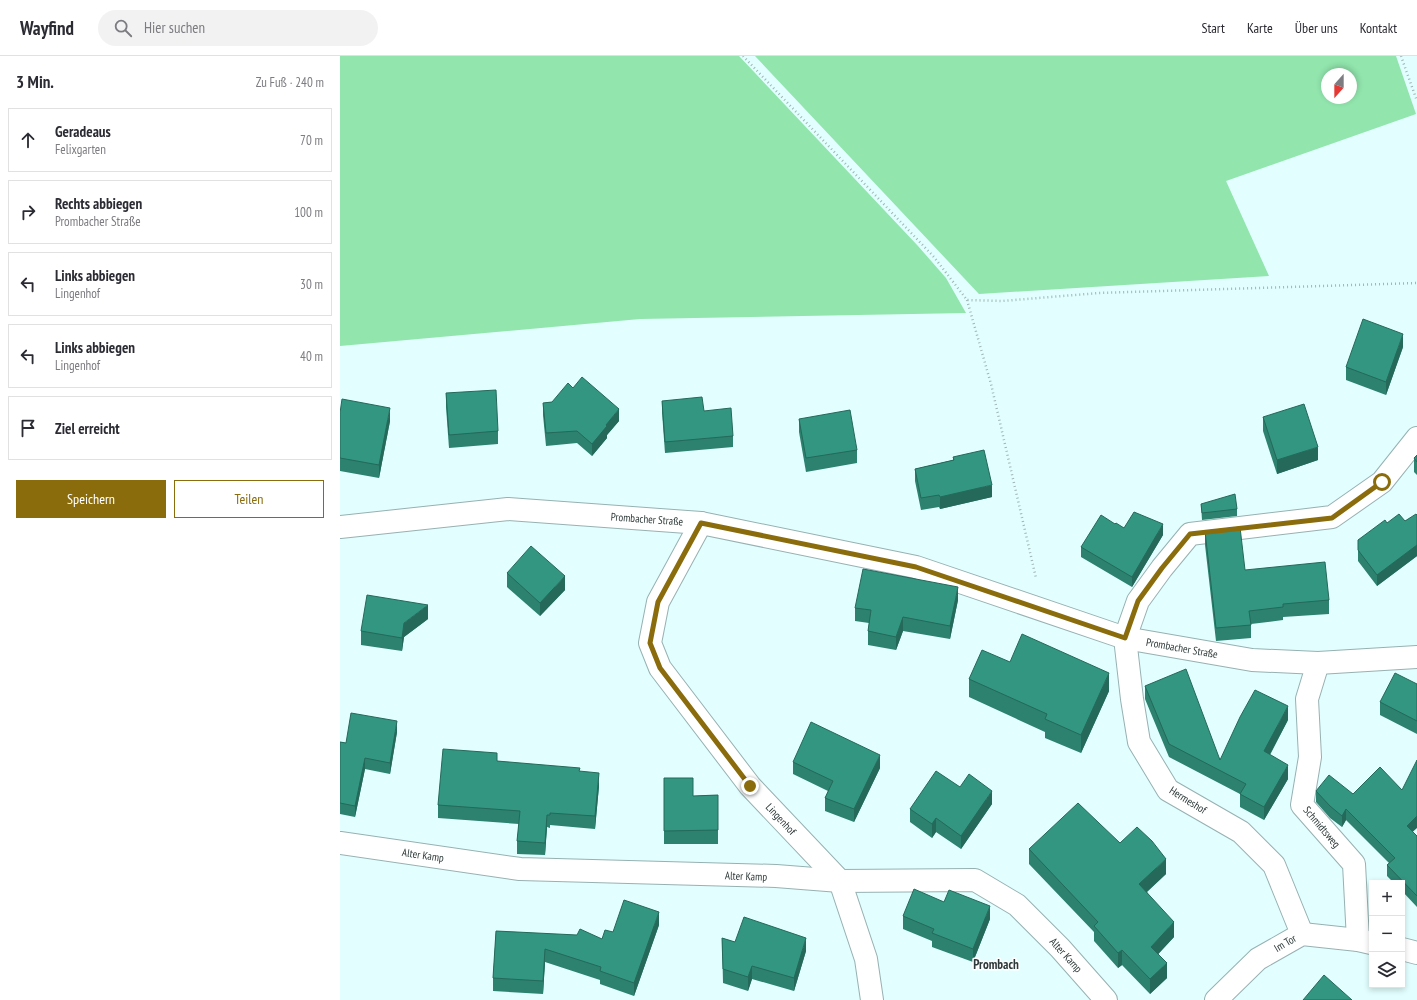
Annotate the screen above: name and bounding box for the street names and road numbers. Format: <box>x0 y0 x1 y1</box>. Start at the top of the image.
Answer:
street label: Prombacher Straße <box>610 509 684 529</box>
street label: Prombacher Straße <box>1145 635 1219 661</box>
street label: Hermeshof <box>1167 783 1210 817</box>
street label: Lingenhof <box>763 800 800 839</box>
street label: Schmidtsweg <box>1301 803 1344 851</box>
street label: Alter Kamp <box>401 845 445 865</box>
street label: Alter Kamp <box>725 868 768 884</box>
street label: Im Tor <box>1271 931 1299 955</box>
street label: Alter Kamp <box>1047 935 1085 975</box>

